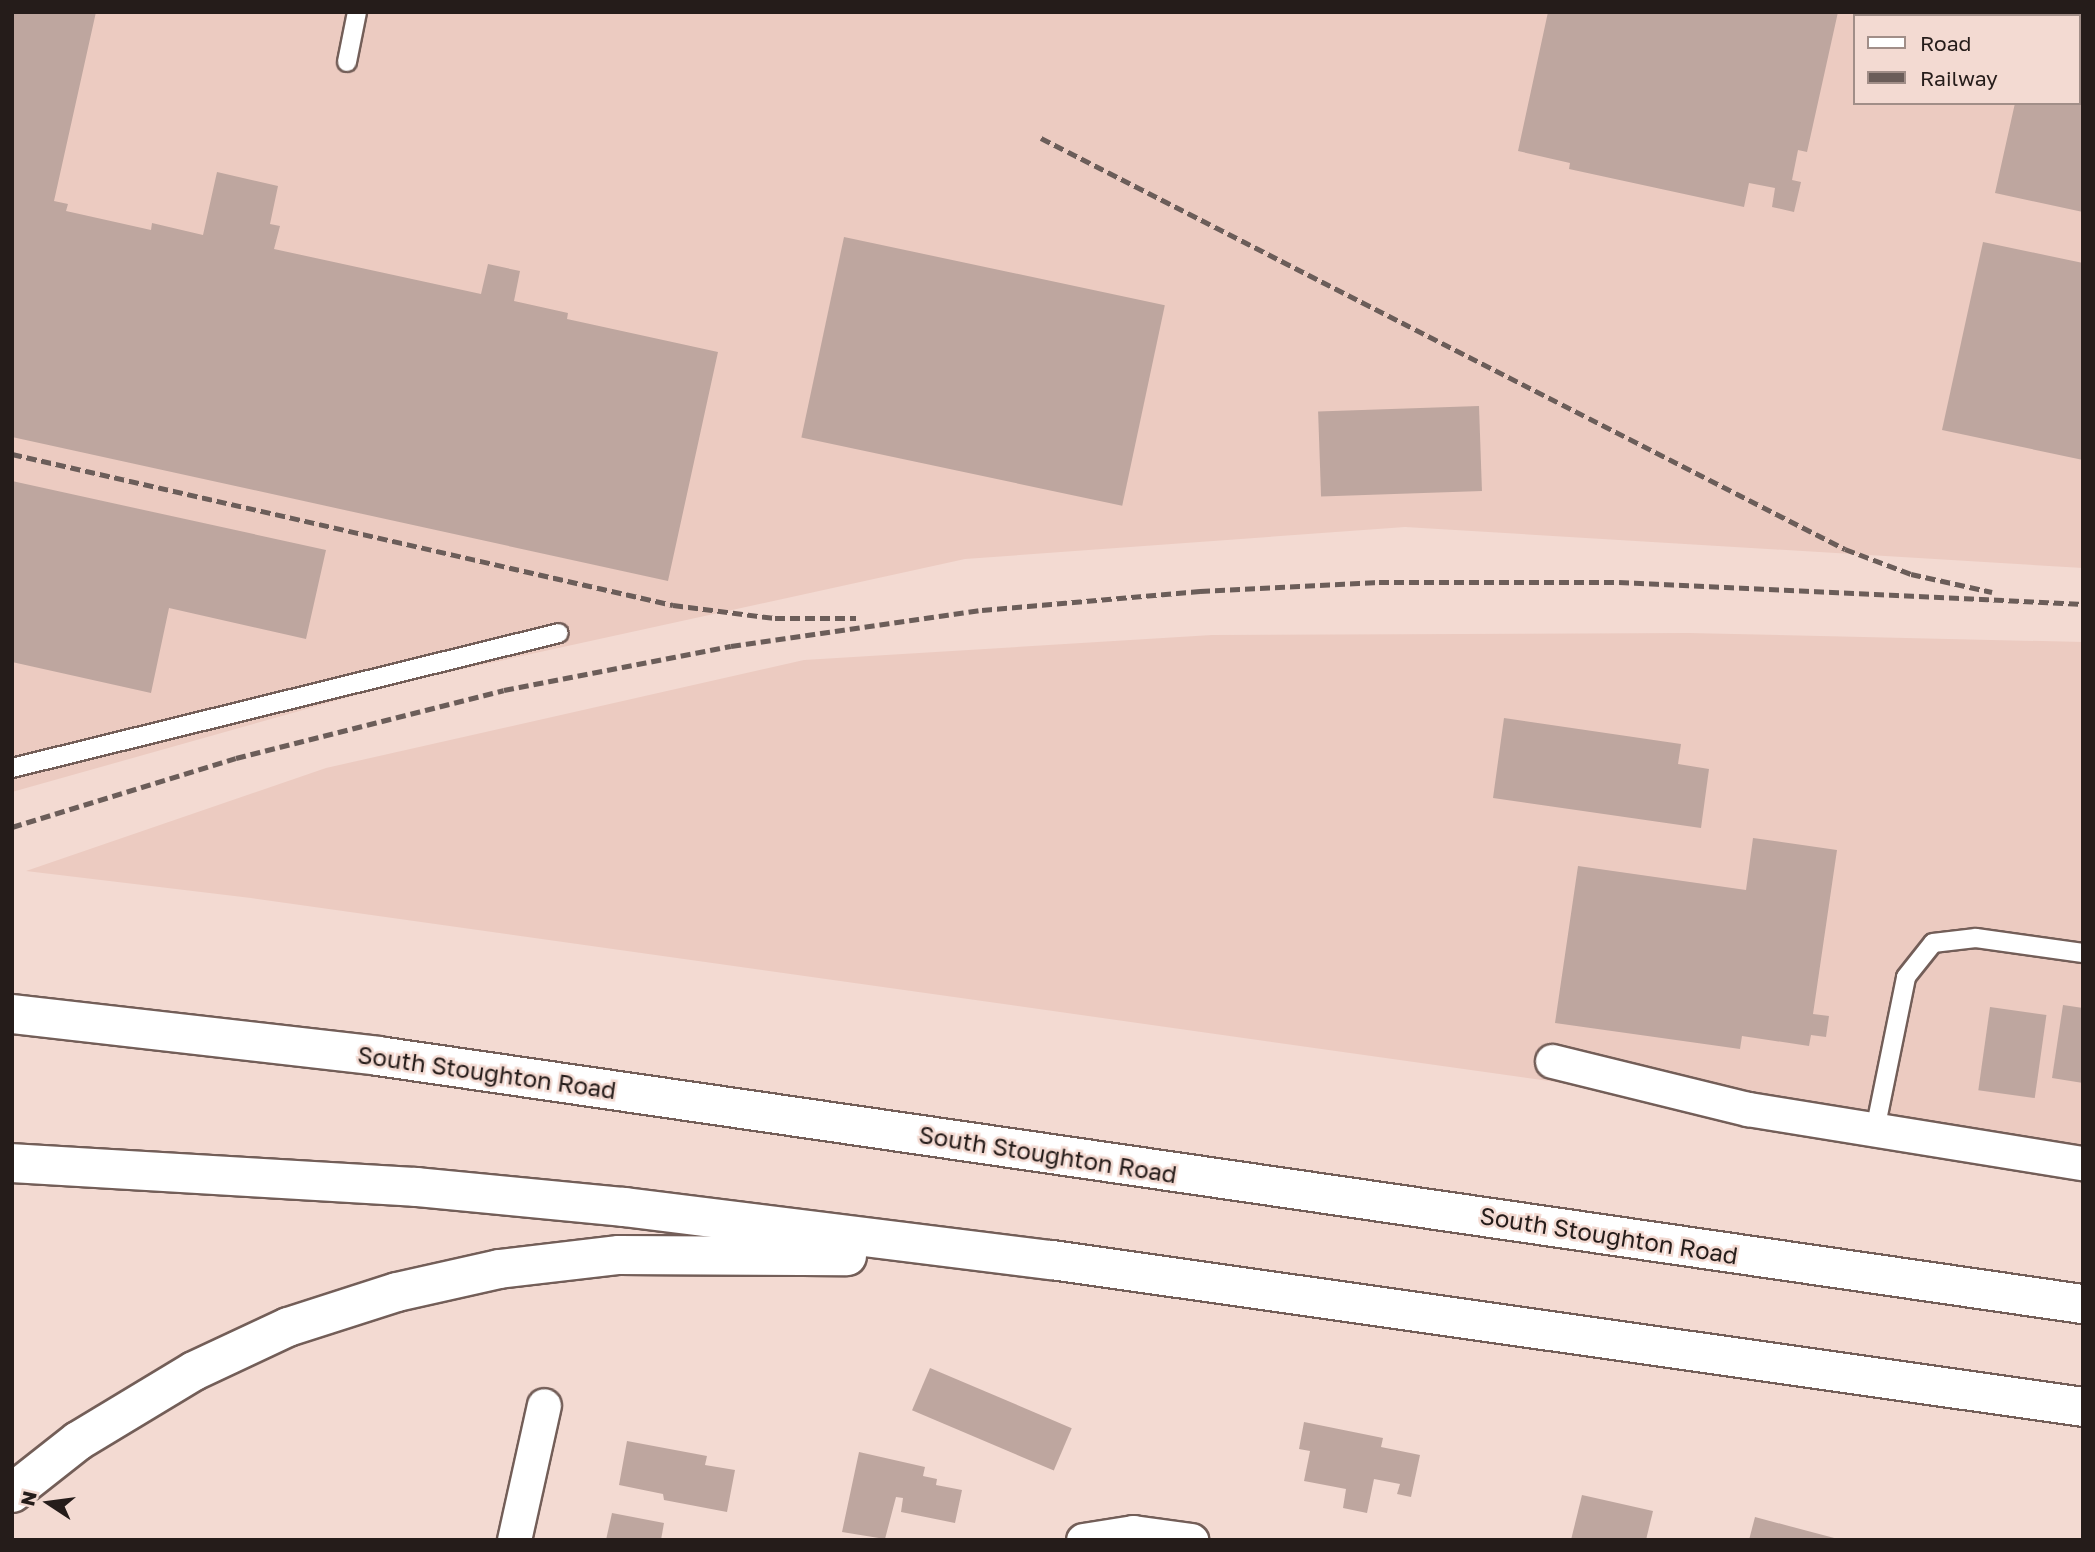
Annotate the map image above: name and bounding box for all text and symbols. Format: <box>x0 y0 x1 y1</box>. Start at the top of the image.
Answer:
legend <box>1854 14 2081 105</box>
text: Road <box>1920 30 1971 56</box>
text: Railway <box>1920 65 1998 91</box>
street label: South Stoughton Road <box>356 1040 618 1104</box>
street label: South Stoughton Road <box>917 1119 1179 1189</box>
street label: South Stoughton Road <box>1478 1200 1740 1270</box>
north arrow <box>14 1468 84 1538</box>
text: N <box>15 1489 41 1508</box>

